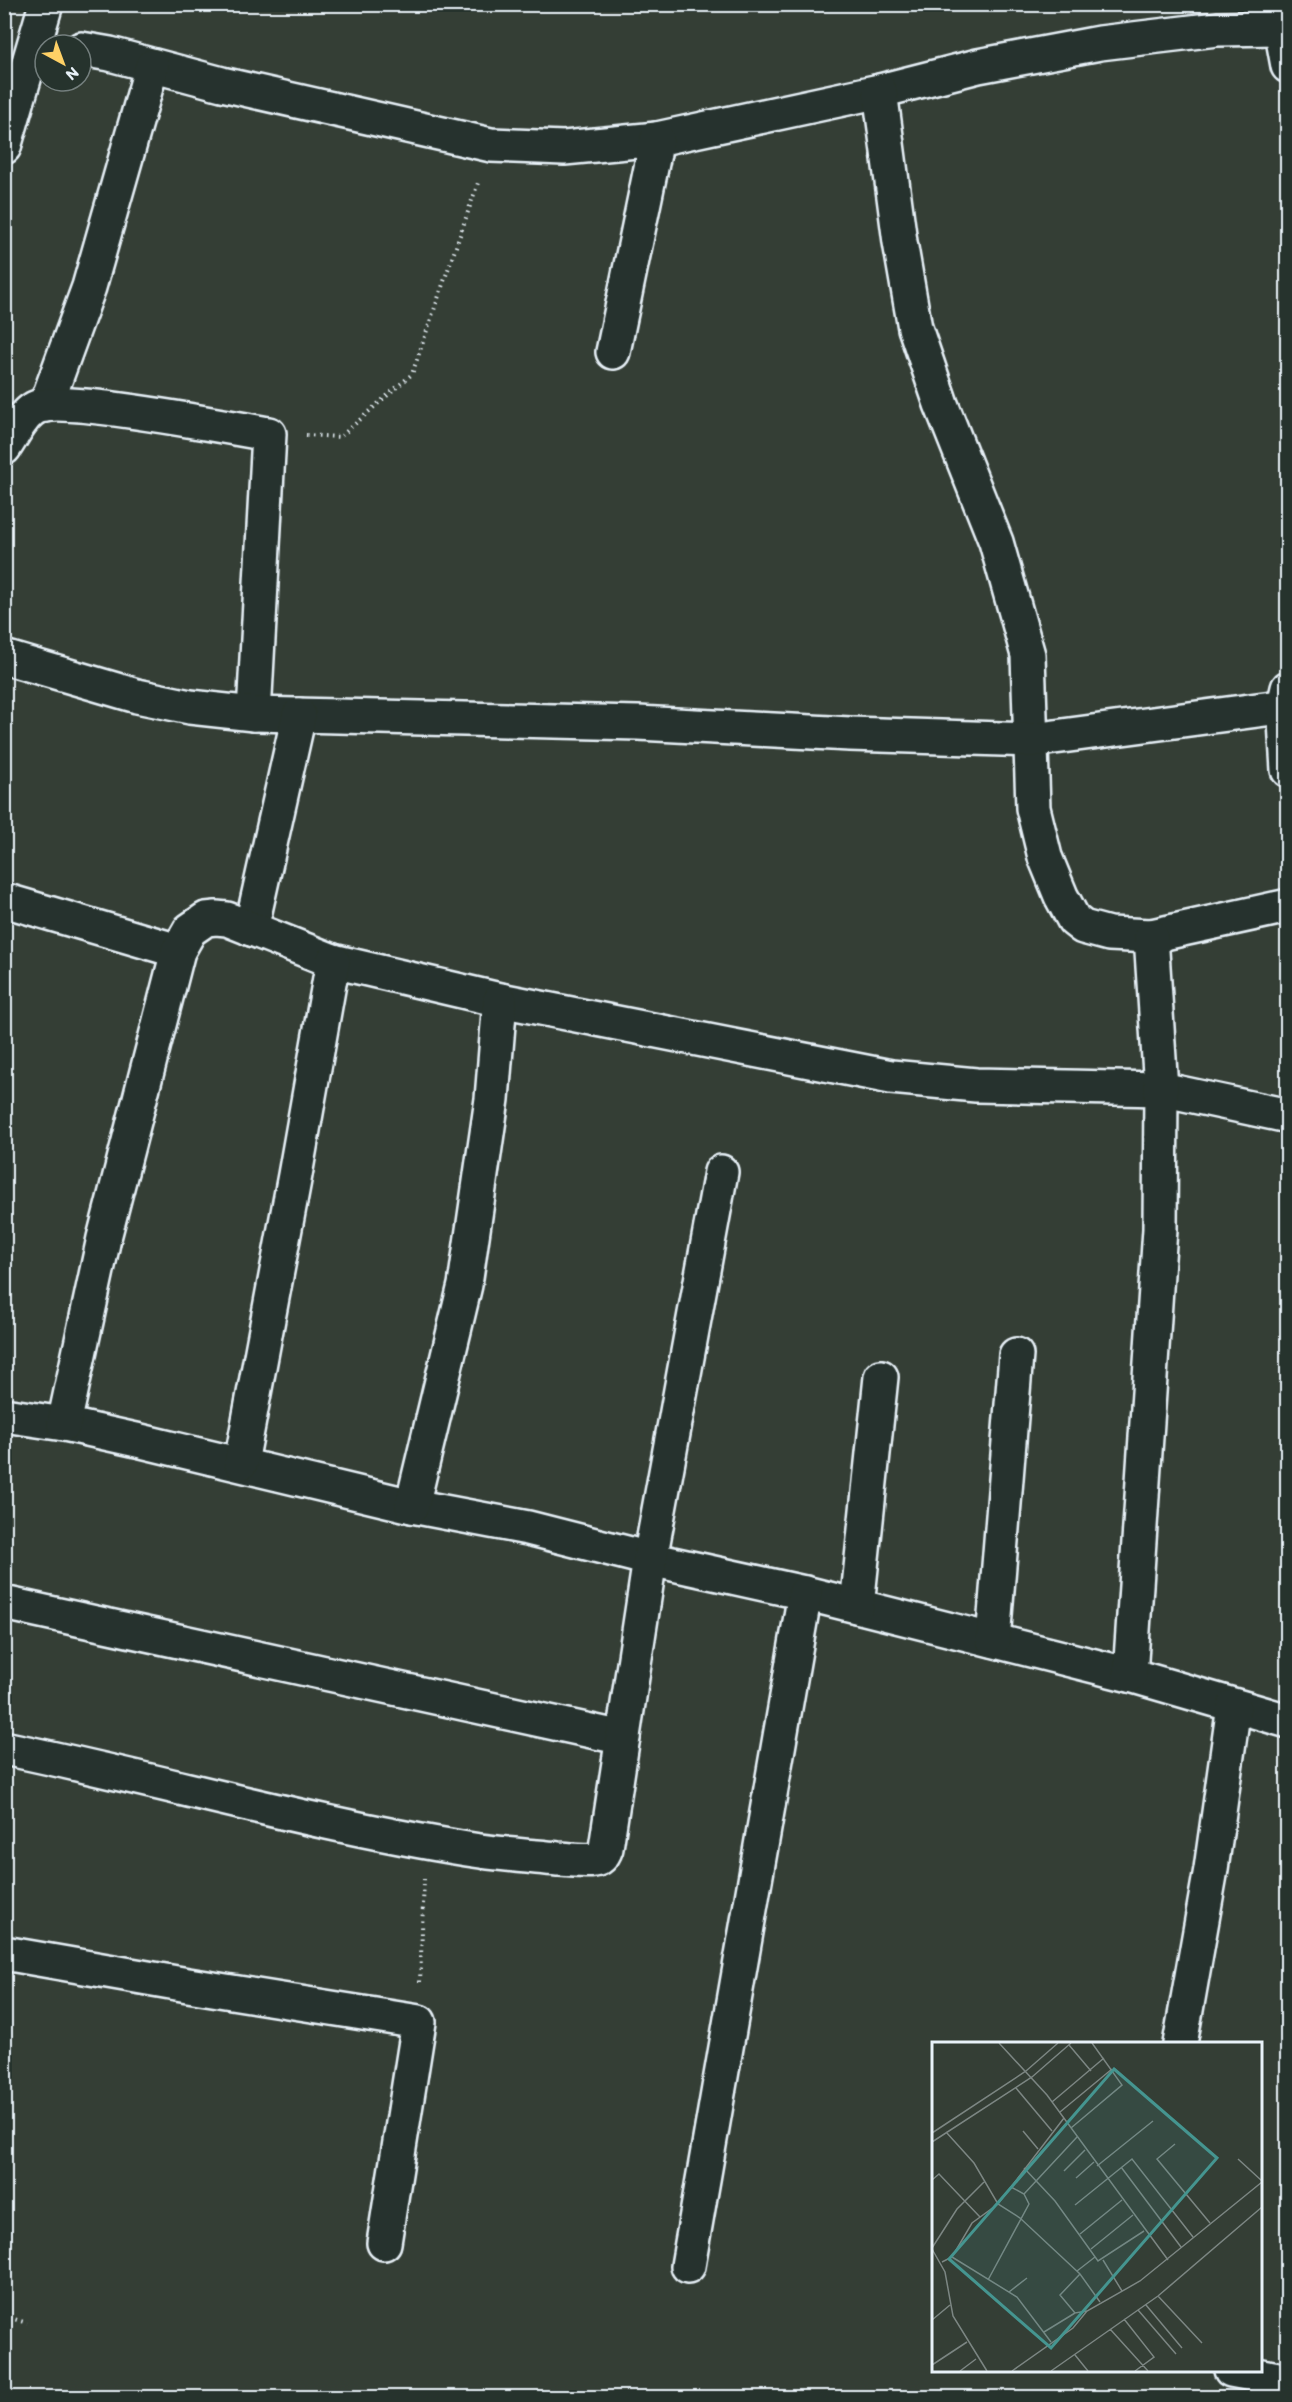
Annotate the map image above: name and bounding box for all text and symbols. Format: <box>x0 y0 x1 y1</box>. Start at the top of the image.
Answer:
north arrow <box>33 33 93 93</box>
text: N <box>62 63 83 85</box>
inset map <box>932 2042 1262 2372</box>

